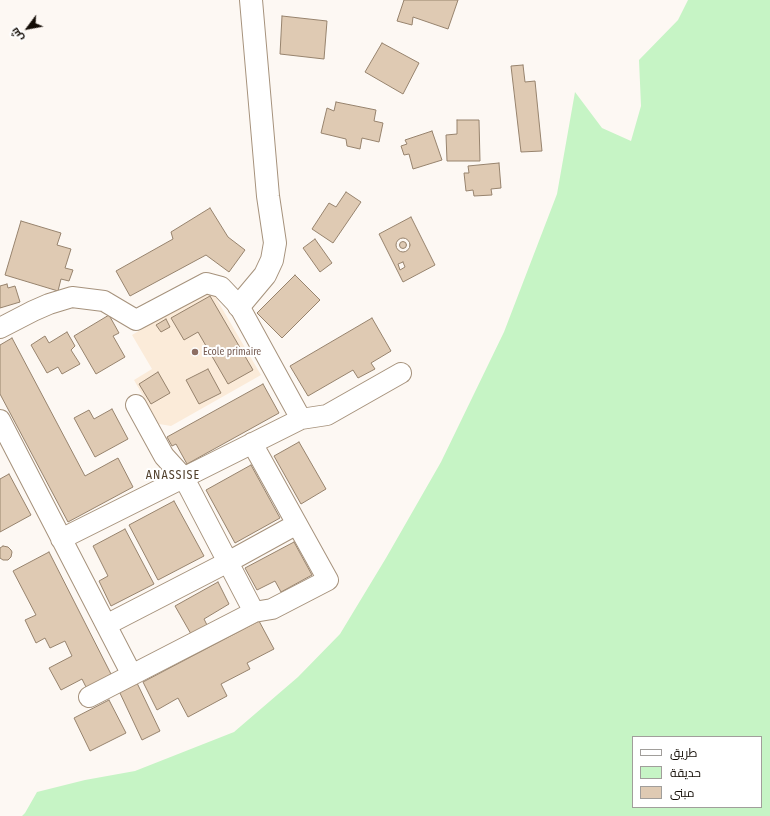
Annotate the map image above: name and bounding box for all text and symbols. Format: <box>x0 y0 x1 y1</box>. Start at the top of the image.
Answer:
north arrow <box>8 8 48 48</box>
text: ش <box>8 25 27 44</box>
place label: Ecole primaire <box>203 346 261 358</box>
marker: Ecole primaire <box>190 347 200 357</box>
district label: ANASSISE <box>146 469 200 483</box>
legend <box>632 736 762 808</box>
text: طريق <box>670 746 697 760</box>
text: حديقة <box>670 766 701 780</box>
text: مبنى <box>670 786 695 800</box>

